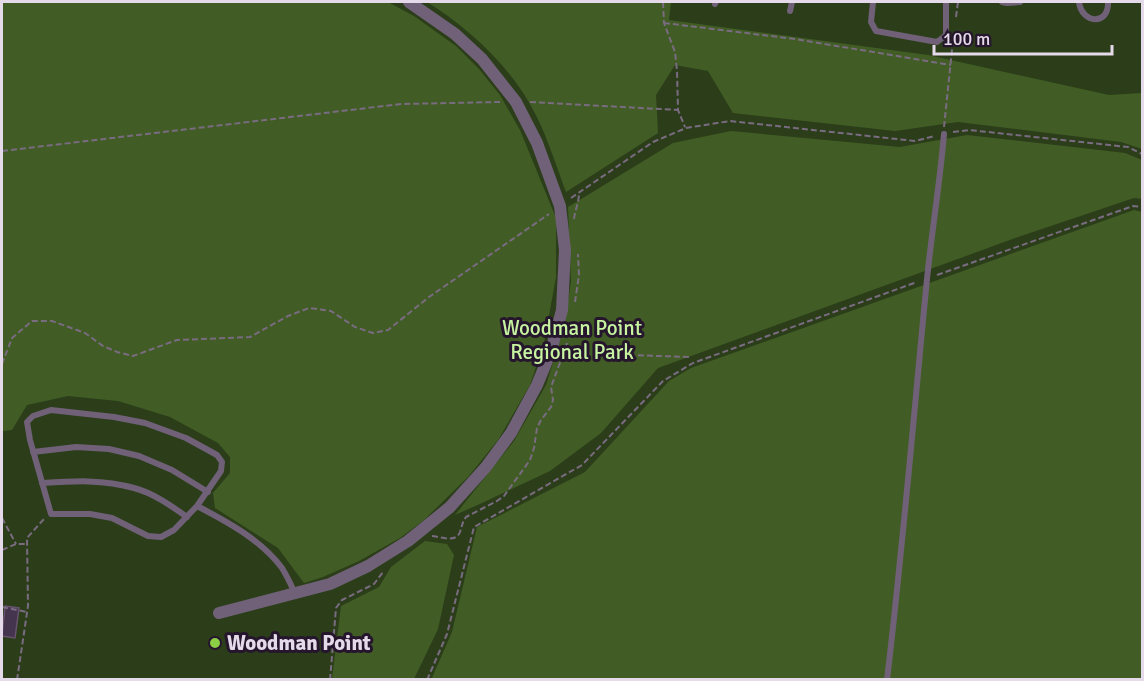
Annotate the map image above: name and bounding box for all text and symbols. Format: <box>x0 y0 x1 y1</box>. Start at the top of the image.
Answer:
scale bar <box>934 18 1112 56</box>
text: 100 m <box>943 28 990 50</box>
park label: Woodman Point Regional Park <box>502 315 642 365</box>
place label: Woodman Point <box>227 630 371 656</box>
marker: Woodman Point <box>208 636 222 650</box>

